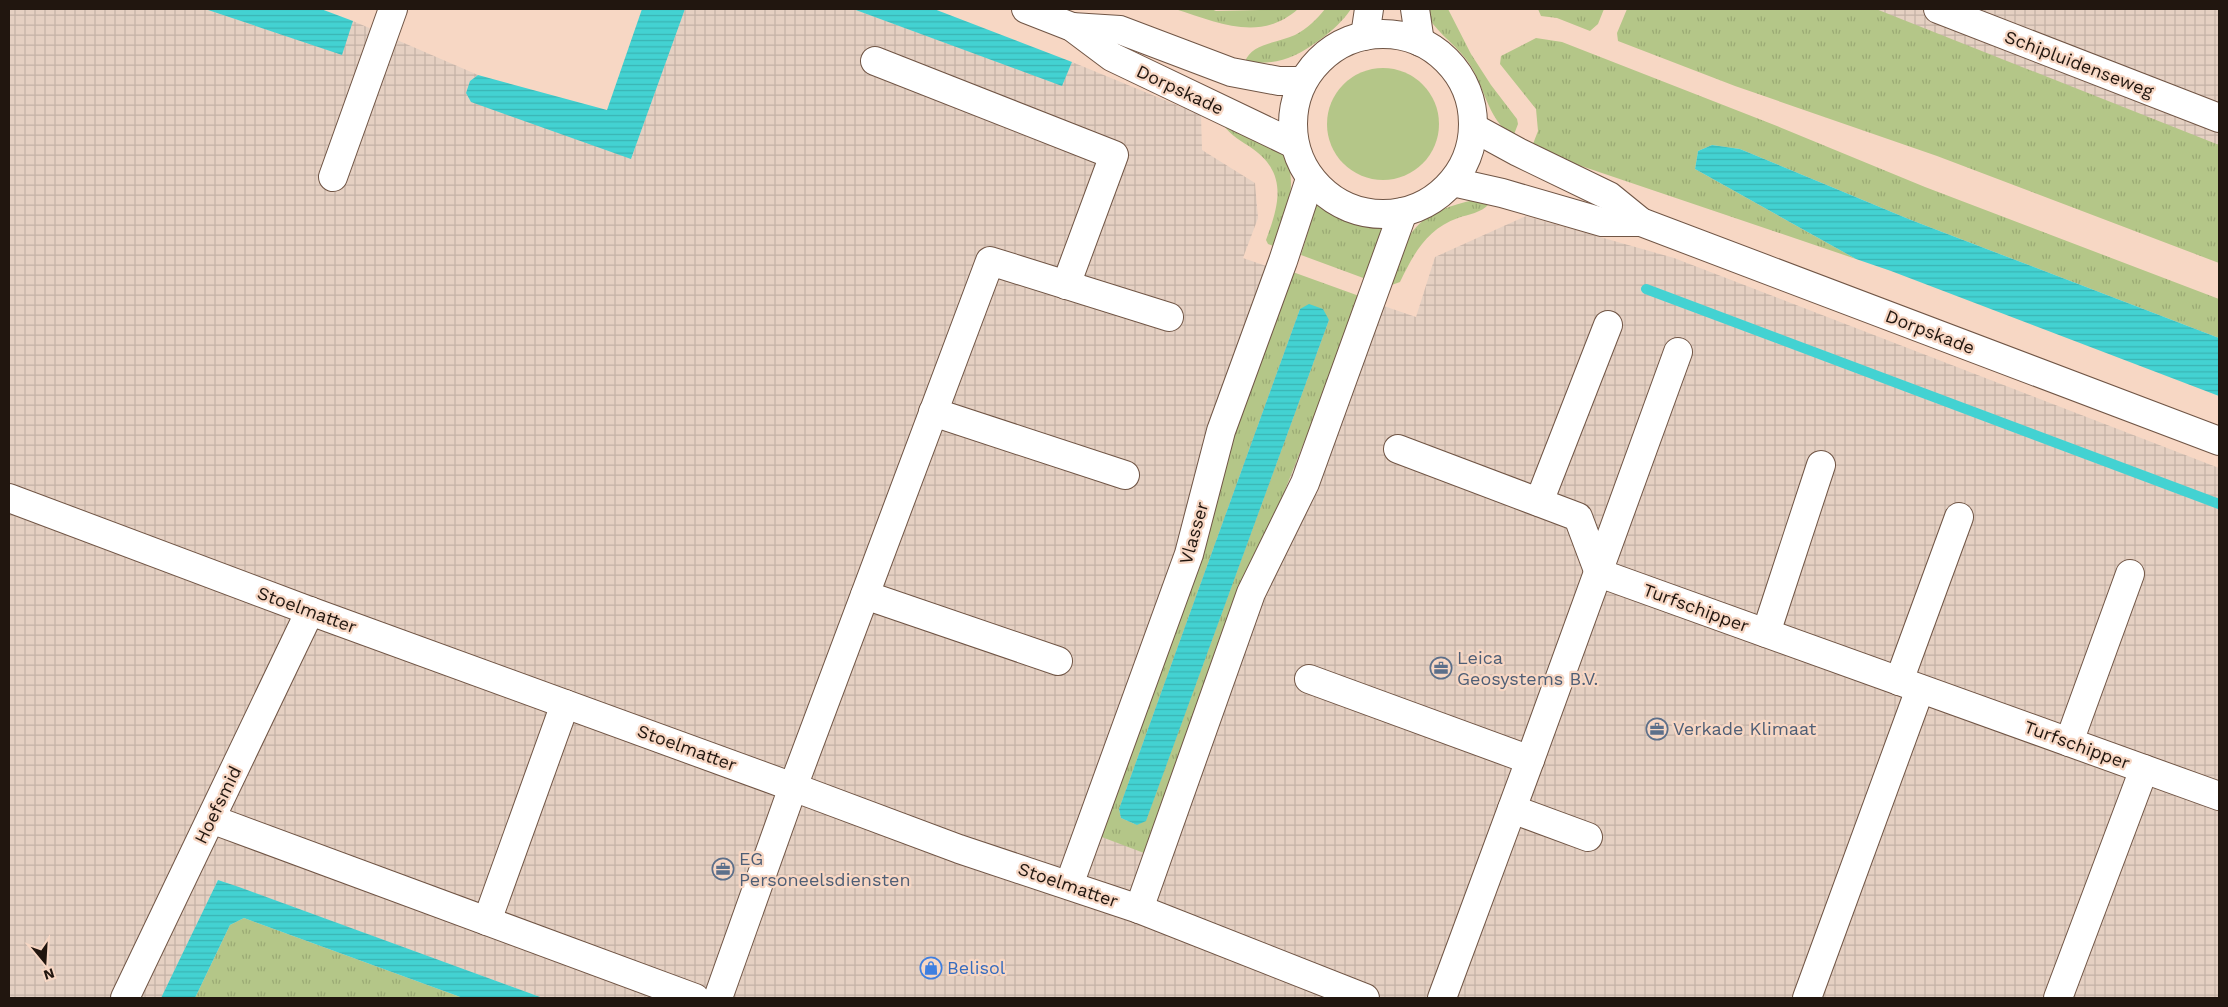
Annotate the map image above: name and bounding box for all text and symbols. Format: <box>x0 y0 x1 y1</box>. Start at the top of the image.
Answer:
street label: Schipluidenseweg <box>2002 26 2157 102</box>
street label: Dorpskade <box>1133 60 1227 119</box>
street label: Dorpskade <box>1883 305 1978 358</box>
street label: Vlasser <box>1175 499 1212 567</box>
street label: Turfschipper <box>1640 579 1752 636</box>
street label: Stoelmatter <box>255 582 360 637</box>
place label: Leica Geosystems B.V. <box>1457 647 1598 689</box>
office icon: Leica Geosystems B.V. <box>1429 656 1453 680</box>
street label: Turfschipper <box>2021 716 2133 773</box>
office icon: Verkade Klimaat <box>1645 717 1669 741</box>
place label: Verkade Klimaat <box>1673 718 1817 739</box>
street label: Stoelmatter <box>635 720 740 775</box>
street label: Hoefsmid <box>190 762 245 847</box>
place label: EG Personeelsdiensten <box>739 848 911 890</box>
office icon: EG Personeelsdiensten <box>711 857 735 881</box>
street label: Stoelmatter <box>1015 858 1121 911</box>
north arrow <box>20 937 70 987</box>
shop icon: Belisol <box>919 956 943 980</box>
place label: Belisol <box>947 957 1006 978</box>
text: N <box>42 965 56 984</box>

